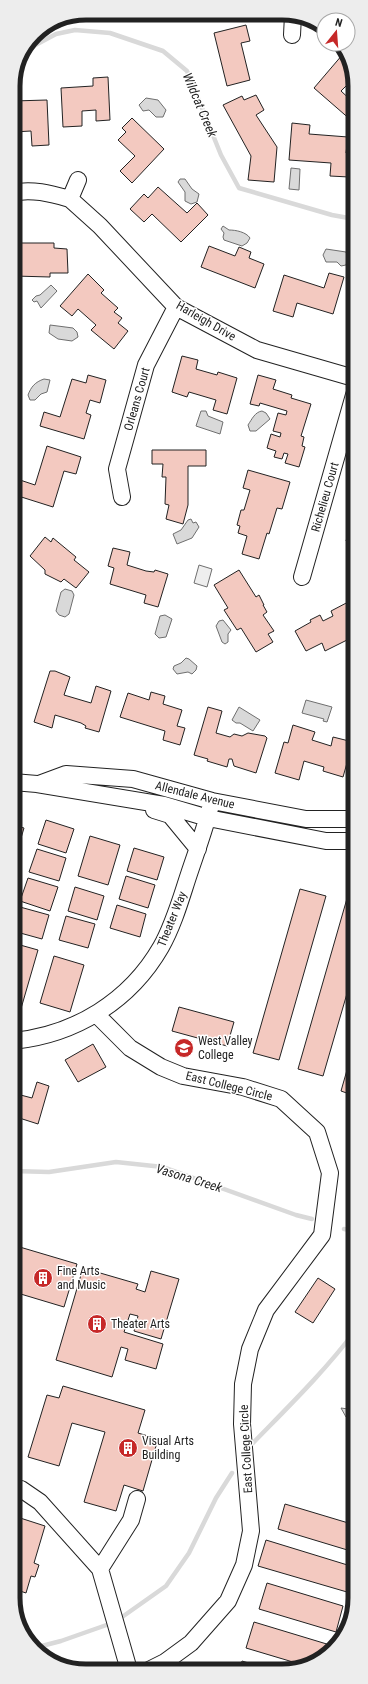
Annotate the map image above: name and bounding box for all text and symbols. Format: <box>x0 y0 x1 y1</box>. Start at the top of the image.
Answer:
north arrow <box>316 12 356 52</box>
text: N <box>334 16 344 30</box>
water label: Wildcat Creek <box>180 70 220 140</box>
street label: Harleigh Drive <box>174 298 239 344</box>
street label: Orleans Court <box>121 365 153 432</box>
street label: Richelieu Court <box>308 460 342 533</box>
street label: Allendale Avenue <box>154 778 236 812</box>
street label: Theater Way <box>155 889 189 949</box>
place label: West Valley College <box>198 1034 253 1062</box>
school or university icon: West Valley College <box>173 1037 195 1059</box>
street label: East College Circle <box>184 1068 274 1104</box>
water label: Vasona Creek <box>154 1161 224 1195</box>
place label: Fine Arts and Music <box>57 1264 106 1292</box>
building icon: Fine Arts and Music <box>32 1267 54 1289</box>
building icon: Theater Arts <box>86 1313 108 1335</box>
place label: Theater Arts <box>111 1317 170 1331</box>
street label: East College Circle <box>237 1404 255 1494</box>
place label: Visual Arts Building <box>142 1434 194 1462</box>
building icon: Visual Arts Building <box>117 1437 139 1459</box>

